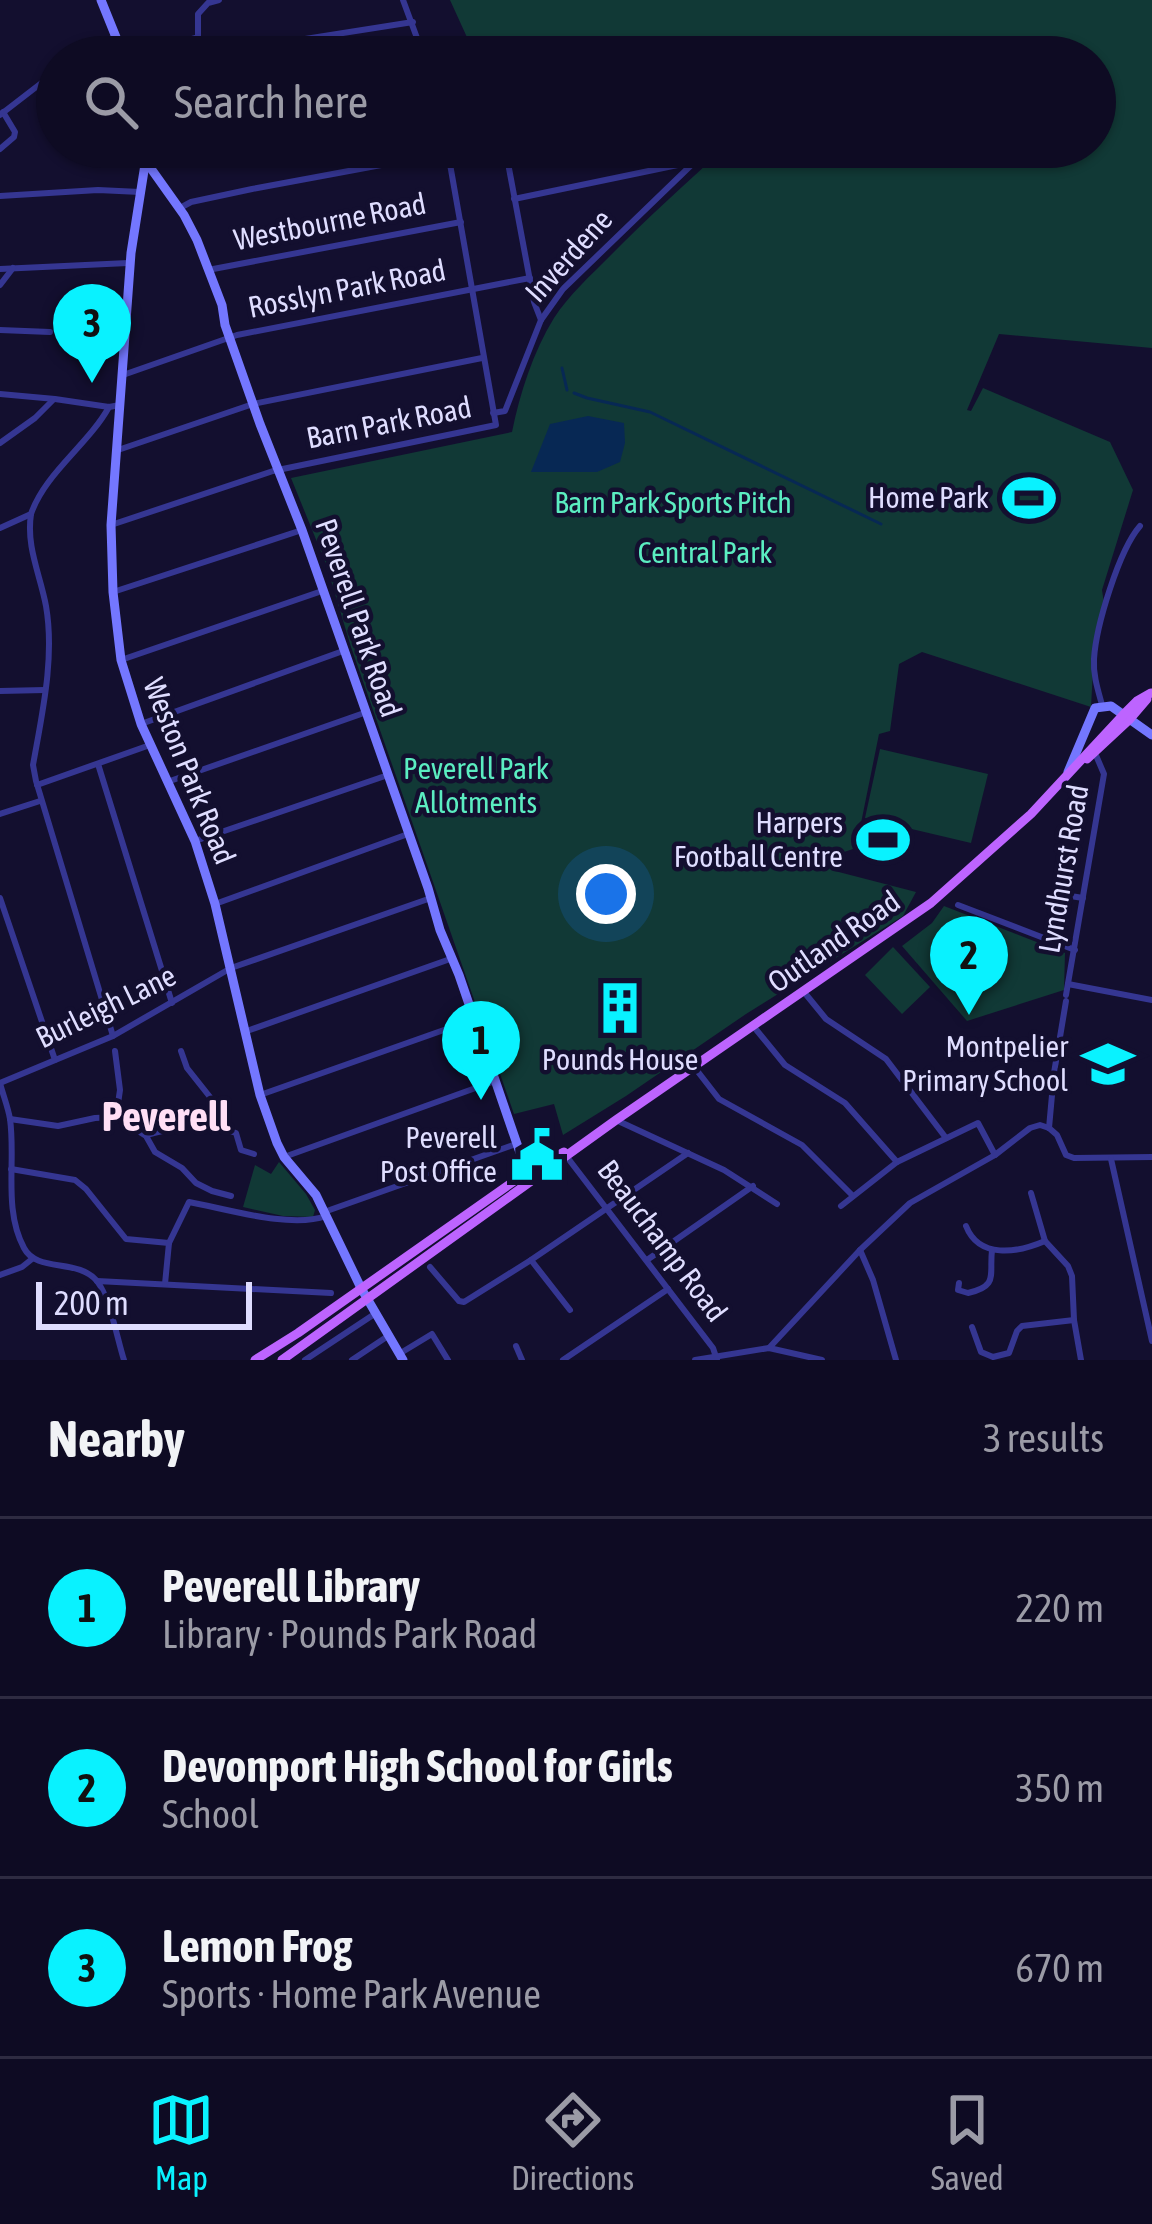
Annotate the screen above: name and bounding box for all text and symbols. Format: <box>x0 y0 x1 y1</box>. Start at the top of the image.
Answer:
search box <box>36 36 1116 168</box>
icon: search <box>78 69 144 135</box>
text: Search here <box>174 76 368 128</box>
street label: Westbourne Road <box>231 186 429 256</box>
street label: Inverdene <box>518 202 619 309</box>
street label: Rosslyn Park Road <box>245 252 448 324</box>
pin: 3 <box>53 284 131 383</box>
street label: Barn Park Road <box>304 389 474 455</box>
sports icon: Home Park <box>1000 469 1058 527</box>
place label: Home Park <box>868 480 989 514</box>
park label: Barn Park Sports Pitch <box>554 485 792 519</box>
street label: Peverell Park Road <box>309 514 409 721</box>
park label: Central Park <box>638 535 772 569</box>
street label: Weston Park Road <box>137 673 243 869</box>
park label: Peverell Park Allotments <box>403 751 549 819</box>
street label: Lyndhurst Road <box>1031 782 1095 956</box>
place label: Harpers Football Centre <box>674 805 843 873</box>
sports icon: Harpers Football Centre <box>854 811 912 869</box>
your location <box>576 864 636 924</box>
street label: Outland Road <box>761 883 906 999</box>
pin: 2 <box>930 916 1008 1015</box>
street label: Burleigh Lane <box>30 958 181 1054</box>
building icon: Pounds House <box>591 979 649 1037</box>
pin: 1 <box>442 1001 520 1100</box>
place label: Montpelier Primary School <box>902 1029 1069 1097</box>
school or university icon: Montpelier Primary School <box>1079 1035 1137 1093</box>
place label: Pounds House <box>542 1042 698 1076</box>
district label: Peverell <box>102 1092 231 1140</box>
place label: Peverell Post Office <box>380 1120 497 1188</box>
public building icon: Peverell Post Office <box>508 1126 566 1184</box>
street label: Beauchamp Road <box>591 1153 734 1328</box>
scale bar <box>36 1276 252 1329</box>
text: 200 m <box>54 1284 129 1322</box>
text: Nearby <box>48 1409 185 1468</box>
text: 3 results <box>983 1416 1104 1460</box>
text: Peverell Library <box>162 1560 420 1612</box>
text: 1 <box>78 1586 96 1630</box>
text: 220 m <box>1016 1586 1104 1630</box>
text: Library · Pounds Park Road <box>162 1612 537 1656</box>
text: Devonport High School for Girls <box>162 1740 673 1792</box>
text: 2 <box>78 1766 96 1810</box>
text: 350 m <box>1016 1766 1104 1810</box>
text: School <box>162 1792 259 1836</box>
text: Lemon Frog <box>162 1920 352 1972</box>
text: 3 <box>78 1946 96 1990</box>
text: 670 m <box>1016 1946 1104 1990</box>
text: Sports · Home Park Avenue <box>162 1972 541 2016</box>
tab: Map <box>148 2087 214 2197</box>
tab: Directions <box>511 2087 634 2197</box>
tab: Saved <box>931 2087 1004 2197</box>

